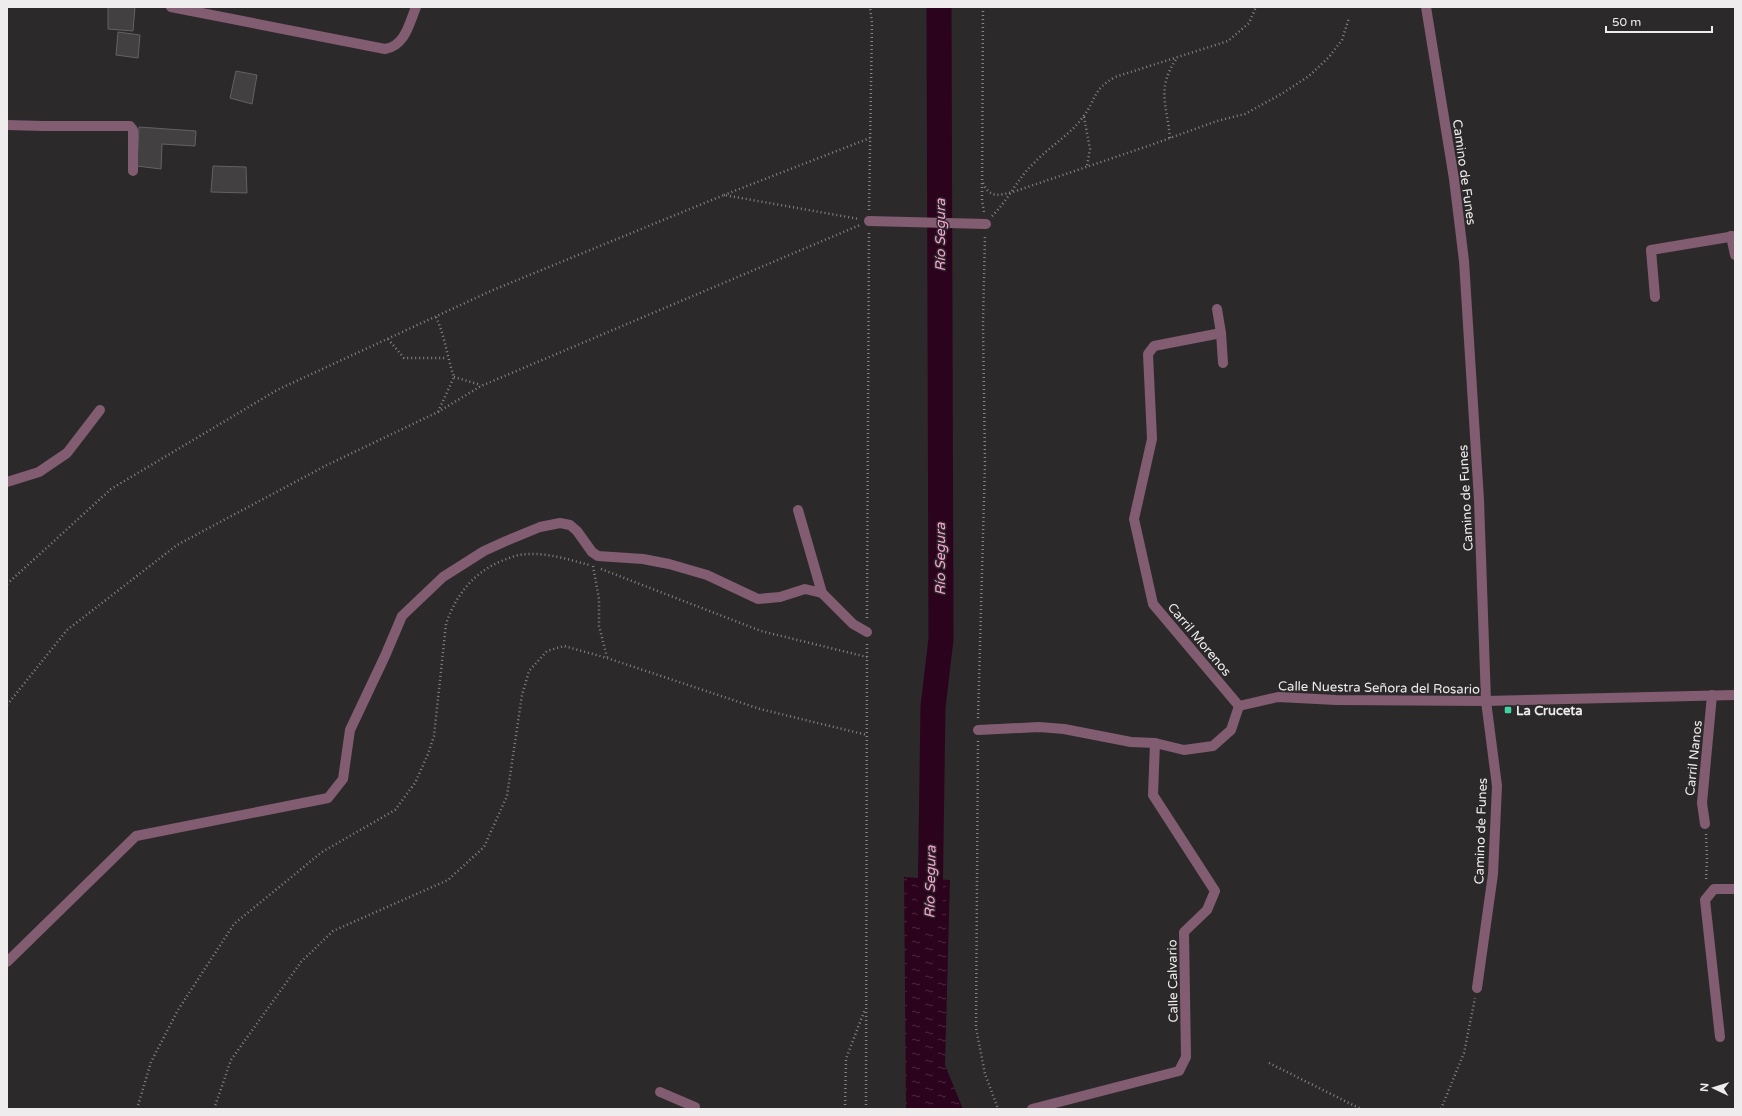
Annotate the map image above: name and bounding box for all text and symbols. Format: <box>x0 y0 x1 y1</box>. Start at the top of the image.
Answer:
scale bar <box>1606 8 1712 34</box>
text: 50 m <box>1612 15 1641 29</box>
street label: Camino de Funes <box>1449 118 1479 226</box>
water label: Río Segura <box>932 197 949 271</box>
street label: Camino de Funes <box>1455 444 1477 552</box>
water label: Río Segura <box>932 521 949 595</box>
street label: Carril Morenos <box>1164 600 1234 680</box>
street label: Calle Nuestra Señora del Rosario <box>1278 678 1480 698</box>
place label: La Cruceta <box>1516 703 1583 719</box>
marker: La Cruceta <box>1503 705 1513 715</box>
street label: Carril Nanos <box>1682 719 1706 797</box>
street label: Camino de Funes <box>1471 778 1491 885</box>
water label: Río Segura <box>921 844 940 919</box>
street label: Calle Calvario <box>1164 939 1182 1023</box>
north arrow <box>1694 1068 1734 1108</box>
text: N <box>1698 1082 1711 1092</box>

